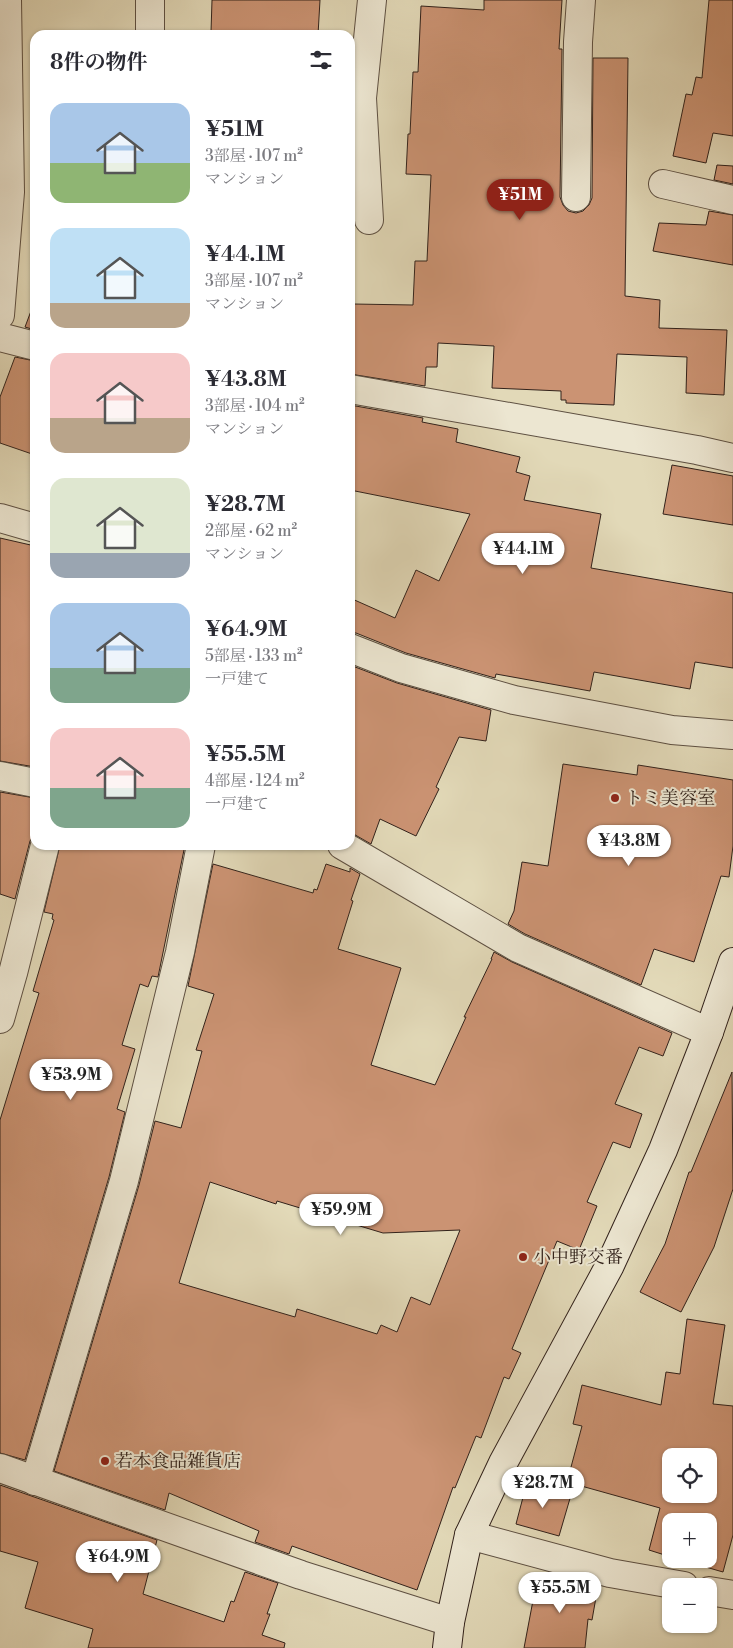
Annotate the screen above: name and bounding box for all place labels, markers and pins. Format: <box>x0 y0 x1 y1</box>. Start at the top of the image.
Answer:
pin: ¥51M <box>490 178 550 221</box>
pin: ¥44.1M <box>482 532 564 575</box>
place label: トミ美容室 <box>625 787 715 810</box>
marker: トミ美容室 <box>609 792 621 804</box>
pin: ¥43.8M <box>588 824 670 867</box>
pin: ¥53.9M <box>30 1058 112 1101</box>
pin: ¥59.9M <box>300 1194 382 1236</box>
place label: 小中野交番 <box>533 1246 623 1269</box>
marker: 小中野交番 <box>517 1251 529 1263</box>
place label: 若本食品雑貨店 <box>115 1450 241 1473</box>
marker: 若本食品雑貨店 <box>99 1455 111 1467</box>
pin: ¥28.7M <box>502 1466 584 1509</box>
pin: ¥64.9M <box>77 1540 159 1583</box>
pin: ¥55.5M <box>519 1572 601 1614</box>

